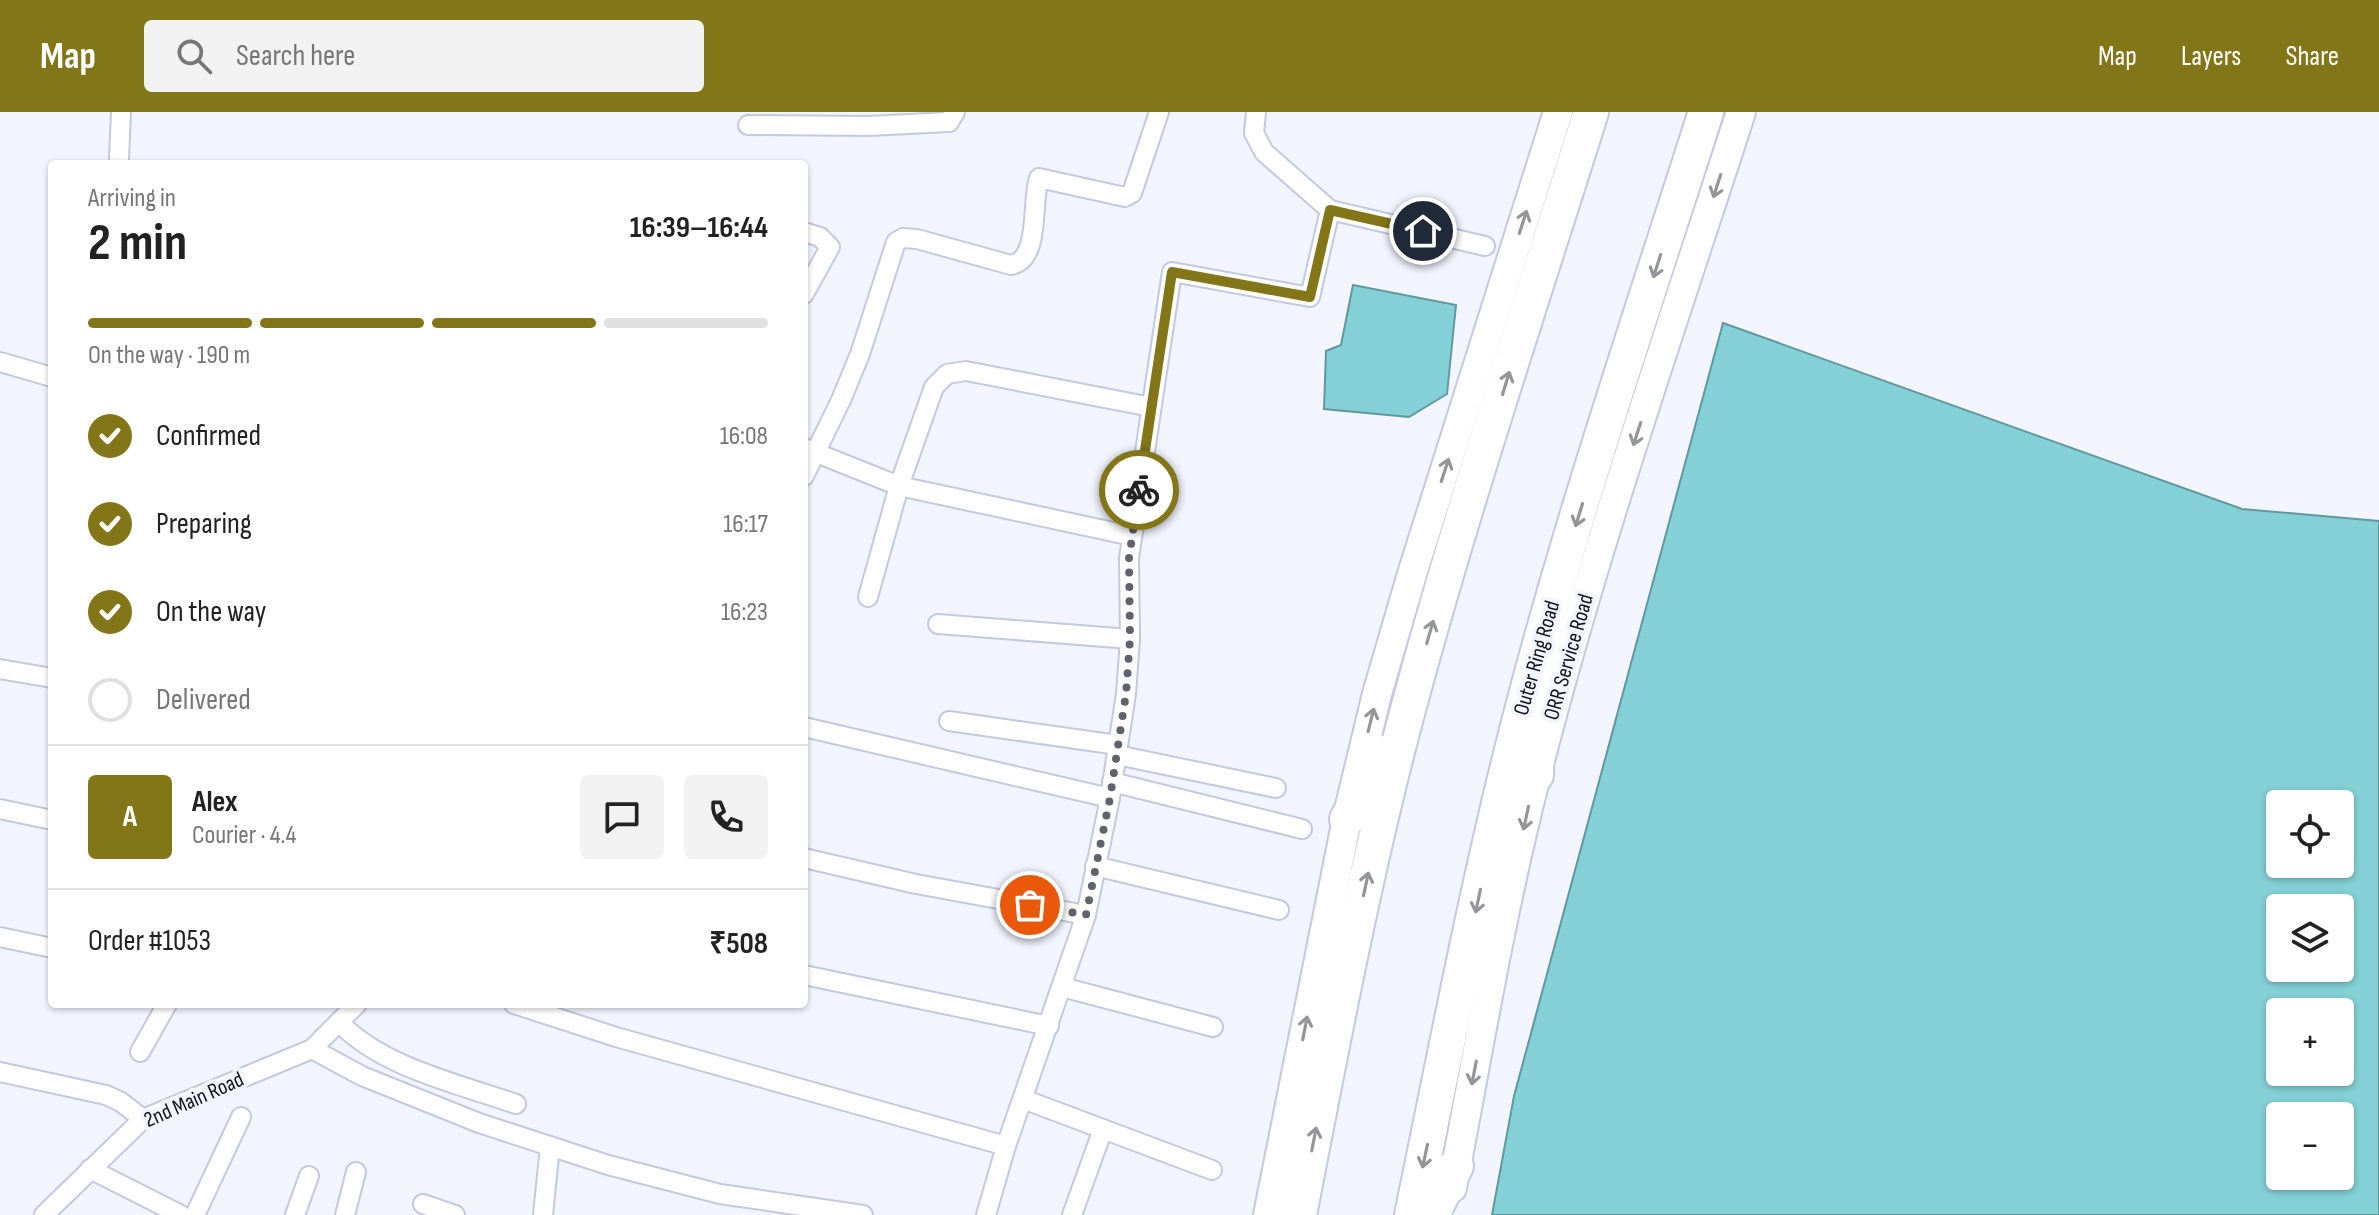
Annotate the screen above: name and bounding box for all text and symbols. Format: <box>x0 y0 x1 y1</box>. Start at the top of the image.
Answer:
search box <box>144 20 704 92</box>
text: Map <box>40 34 96 79</box>
icon: search <box>172 34 216 78</box>
text: Search here <box>236 38 355 74</box>
text: Map <box>2098 40 2137 73</box>
text: Layers <box>2181 40 2241 73</box>
text: Share <box>2285 40 2339 73</box>
one-way arrow <box>1708 174 1723 199</box>
text: Arriving in <box>88 183 176 214</box>
pin <box>1389 197 1457 265</box>
icon: home <box>1401 209 1445 253</box>
text: 16:39–16:44 <box>630 210 768 246</box>
one-way arrow <box>1516 210 1531 236</box>
text: 2 min <box>88 212 187 275</box>
one-way arrow <box>1648 254 1663 279</box>
text: On the way · 190 m <box>88 340 250 371</box>
one-way arrow <box>1499 371 1514 397</box>
icon: check <box>88 414 132 458</box>
text: Confirmed <box>156 418 261 454</box>
text: 16:08 <box>720 421 768 452</box>
one-way arrow <box>1629 421 1644 446</box>
courier <box>1099 450 1179 530</box>
one-way arrow <box>1438 458 1453 483</box>
icon: bike <box>1117 468 1161 512</box>
one-way arrow <box>1571 501 1586 527</box>
icon: check <box>88 502 132 546</box>
text: Preparing <box>156 506 252 542</box>
text: 16:17 <box>723 509 768 540</box>
icon: check <box>88 590 132 634</box>
street label: ORR Service Road <box>1538 591 1600 723</box>
text: On the way <box>156 594 266 630</box>
text: 16:23 <box>721 597 768 628</box>
street label: Outer Ring Road <box>1508 598 1566 718</box>
one-way arrow <box>1423 619 1438 645</box>
text: Delivered <box>156 682 251 718</box>
one-way arrow <box>1364 707 1379 733</box>
button: chat <box>580 775 664 859</box>
button: phone <box>684 775 768 859</box>
text: Alex <box>192 784 238 820</box>
map controls <box>2266 790 2354 1190</box>
button: locate <box>2266 790 2354 878</box>
text: A <box>123 799 137 835</box>
one-way arrow <box>1518 805 1533 830</box>
text: Courier · 4.4 <box>192 820 296 851</box>
pin <box>996 871 1064 939</box>
one-way arrow <box>1359 871 1374 897</box>
icon: bag <box>1008 883 1052 927</box>
one-way arrow <box>1470 888 1485 914</box>
button: layers <box>2266 894 2354 982</box>
text: Order #1053 <box>88 923 211 959</box>
text: ₹508 <box>709 926 768 962</box>
button: + <box>2266 998 2354 1086</box>
one-way arrow <box>1298 1016 1313 1042</box>
one-way arrow <box>1466 1059 1481 1085</box>
street label: 2nd Main Road <box>140 1066 248 1134</box>
button: − <box>2266 1102 2354 1190</box>
one-way arrow <box>1307 1126 1322 1152</box>
one-way arrow <box>1416 1143 1431 1168</box>

